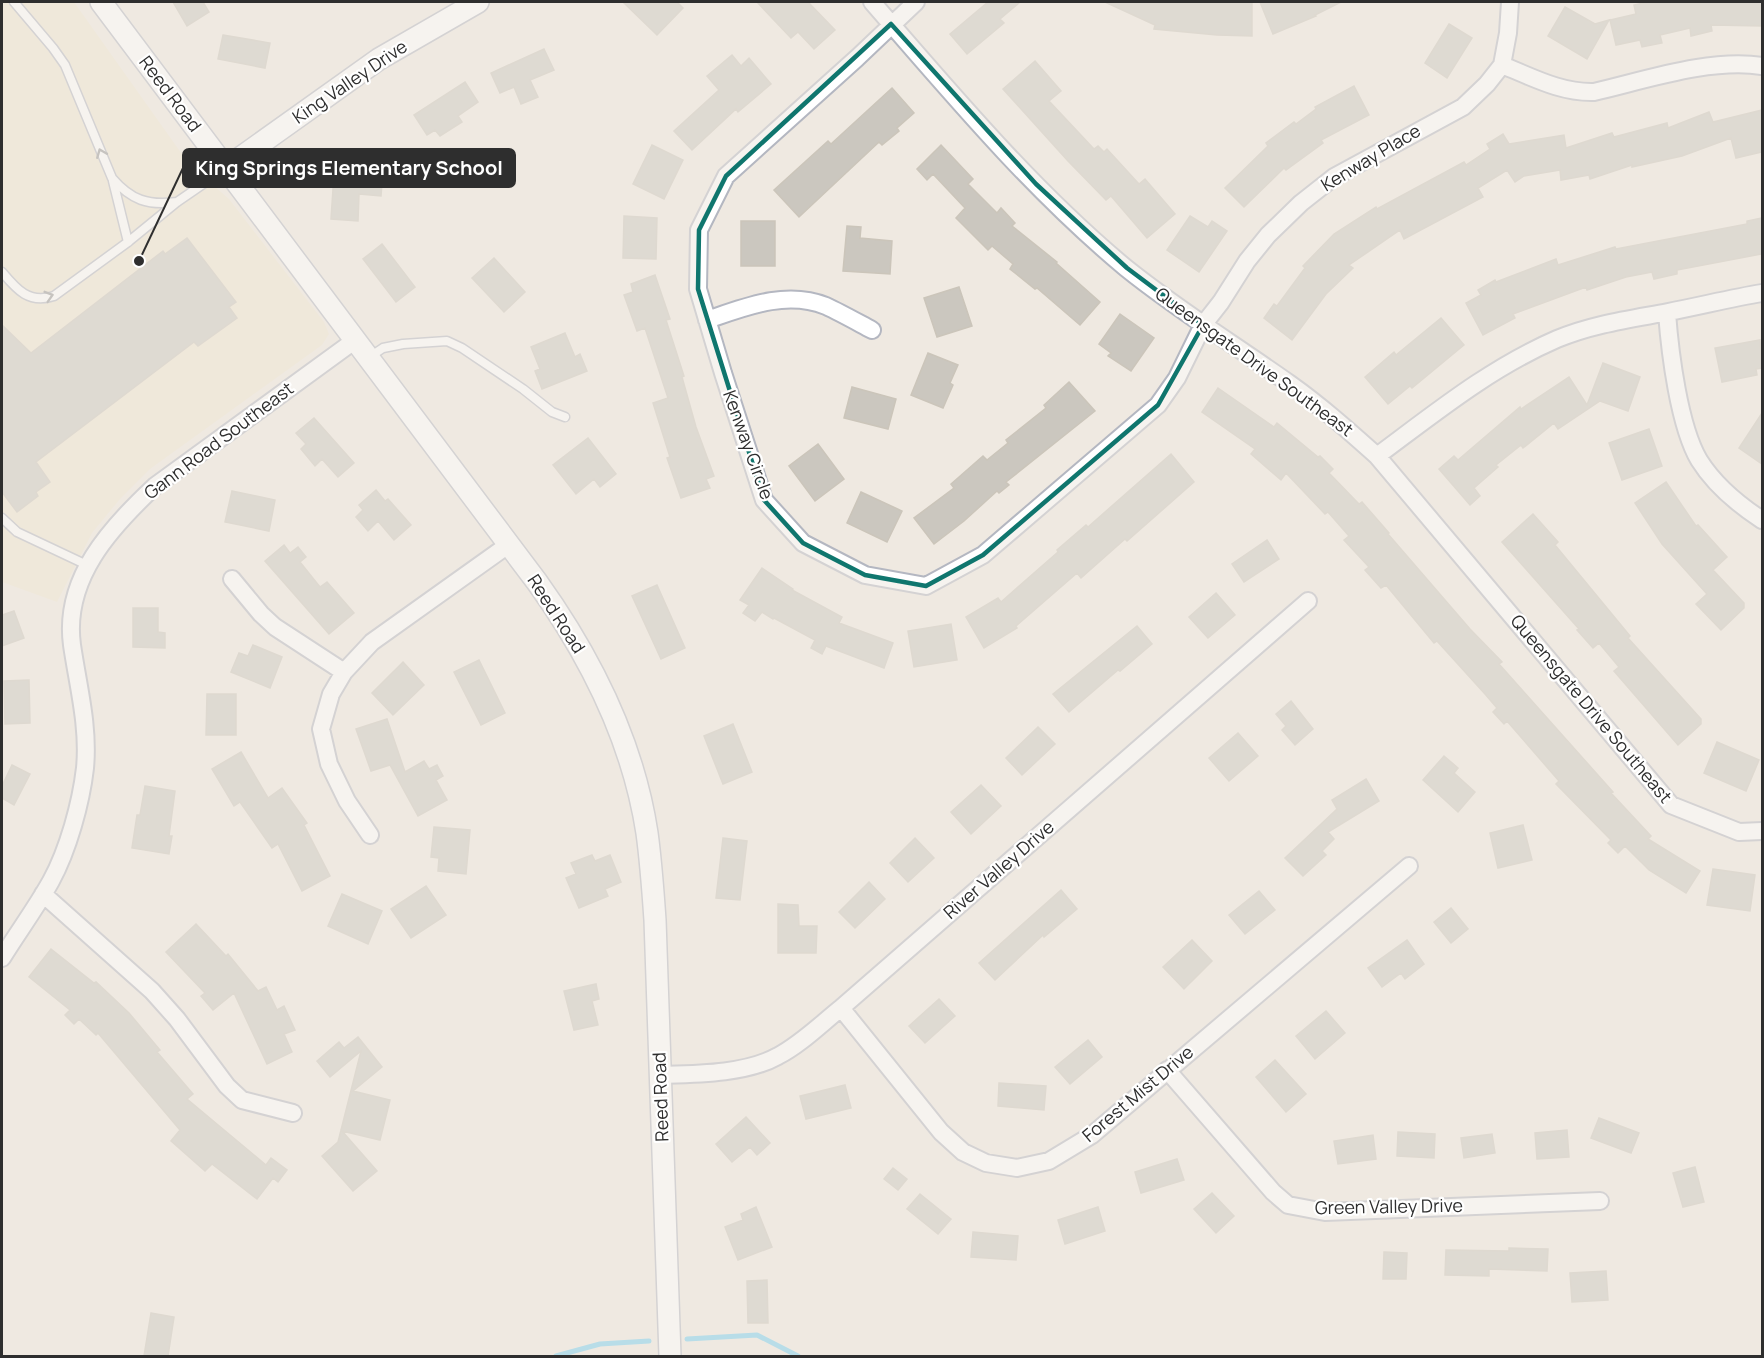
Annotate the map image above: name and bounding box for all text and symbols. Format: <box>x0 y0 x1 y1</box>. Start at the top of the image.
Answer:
street label: King Valley Drive <box>287 34 412 129</box>
street label: Reed Road <box>134 51 207 136</box>
street label: Kenway Place <box>1316 118 1425 196</box>
one-way arrow <box>96 148 108 159</box>
callout: King Springs Elementary School <box>183 149 515 187</box>
text: King Springs Elementary School <box>195 154 503 181</box>
street label: Queensgate Drive Southeast <box>1151 281 1358 441</box>
one-way arrow <box>43 291 54 303</box>
street label: Gann Road Southeast <box>139 376 298 504</box>
street label: Kenway Circle <box>718 387 780 503</box>
street label: Reed Road <box>522 569 591 657</box>
street label: Queensgate Drive Southeast <box>1506 609 1678 808</box>
street label: River Valley Drive <box>938 815 1059 924</box>
street label: Forest Mist Drive <box>1077 1040 1198 1147</box>
street label: Reed Road <box>646 1052 674 1142</box>
street label: Green Valley Drive <box>1315 1193 1463 1219</box>

